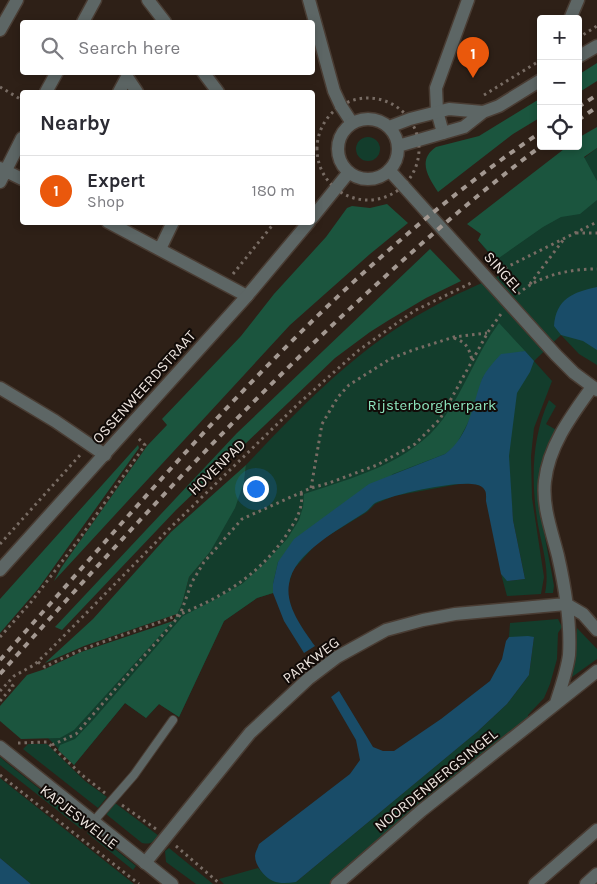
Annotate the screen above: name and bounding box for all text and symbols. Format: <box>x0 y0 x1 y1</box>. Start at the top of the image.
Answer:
map controls <box>537 15 582 150</box>
button: + <box>537 15 582 60</box>
search box <box>20 20 315 75</box>
icon: search <box>38 34 66 62</box>
text: Search here <box>78 37 180 59</box>
pin: 1 <box>457 37 489 78</box>
button: − <box>537 60 582 105</box>
button: locate <box>537 105 582 150</box>
text: Nearby <box>40 111 110 135</box>
text: Expert <box>87 170 145 192</box>
text: 1 <box>53 181 59 200</box>
text: 180 m <box>252 181 295 200</box>
text: Shop <box>87 192 124 211</box>
street label: SINGEL <box>480 248 526 296</box>
street label: OSSENWEERDSTRAAT <box>89 326 200 447</box>
park label: Rijsterborgherpark <box>368 396 496 414</box>
street label: HOVENPAD <box>185 435 249 499</box>
your location <box>243 476 269 502</box>
street label: PARKWEG <box>279 633 343 687</box>
street label: NOORDENBERGSINGEL <box>371 725 501 835</box>
street label: KAPJESWELLE <box>36 781 122 853</box>

